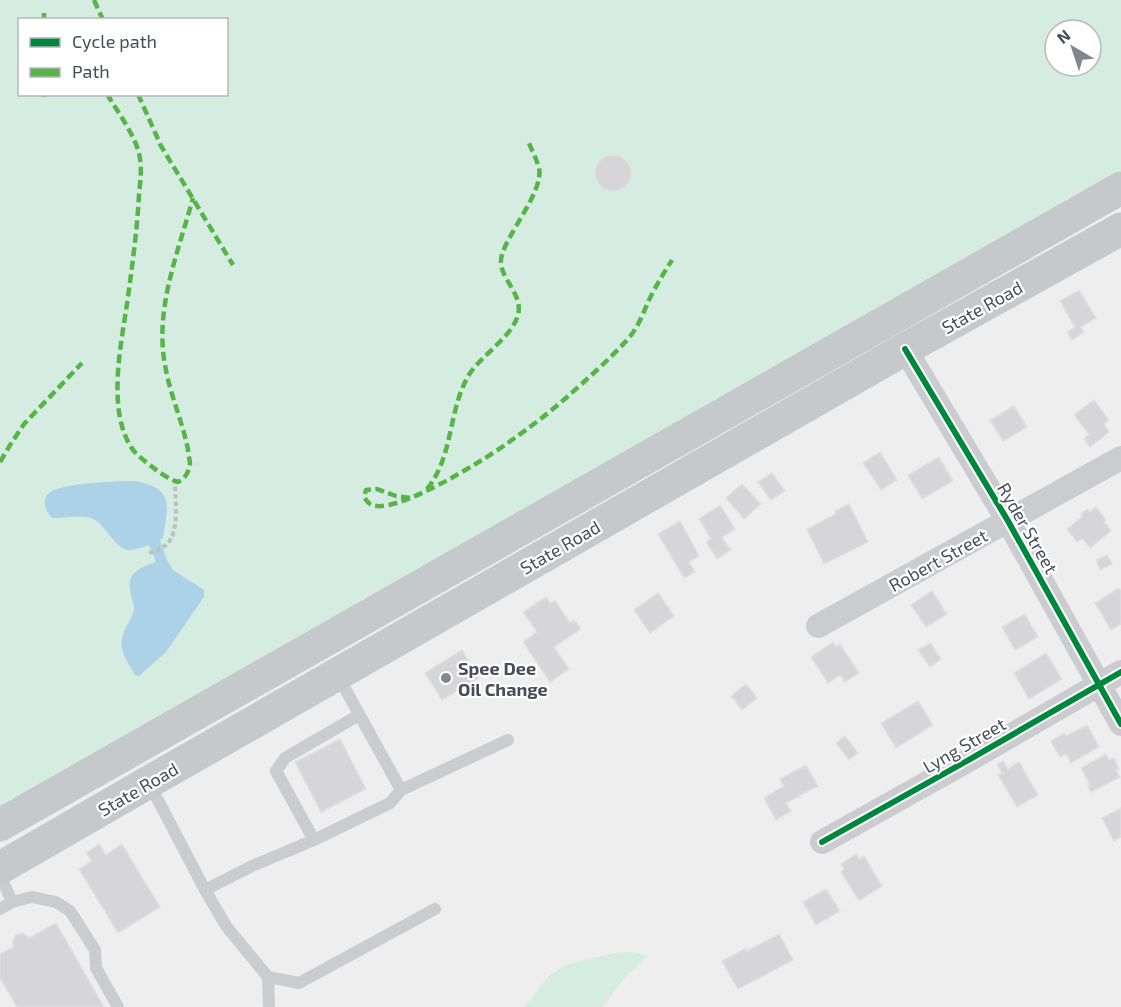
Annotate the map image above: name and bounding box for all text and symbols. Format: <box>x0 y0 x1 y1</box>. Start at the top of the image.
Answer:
legend <box>18 18 228 96</box>
north arrow <box>1043 18 1103 78</box>
text: N <box>1053 25 1074 47</box>
text: Cycle path <box>72 30 157 52</box>
text: Path <box>72 60 110 82</box>
street label: State Road <box>938 276 1026 338</box>
street label: Ryder Street <box>993 479 1063 578</box>
street label: State Road <box>516 515 604 579</box>
street label: Robert Street <box>885 524 991 596</box>
place label: Spee Dee Oil Change <box>458 657 548 700</box>
marker: Spee Dee Oil Change <box>439 671 453 685</box>
street label: Lyng Street <box>919 712 1009 778</box>
street label: State Road <box>94 757 182 821</box>

